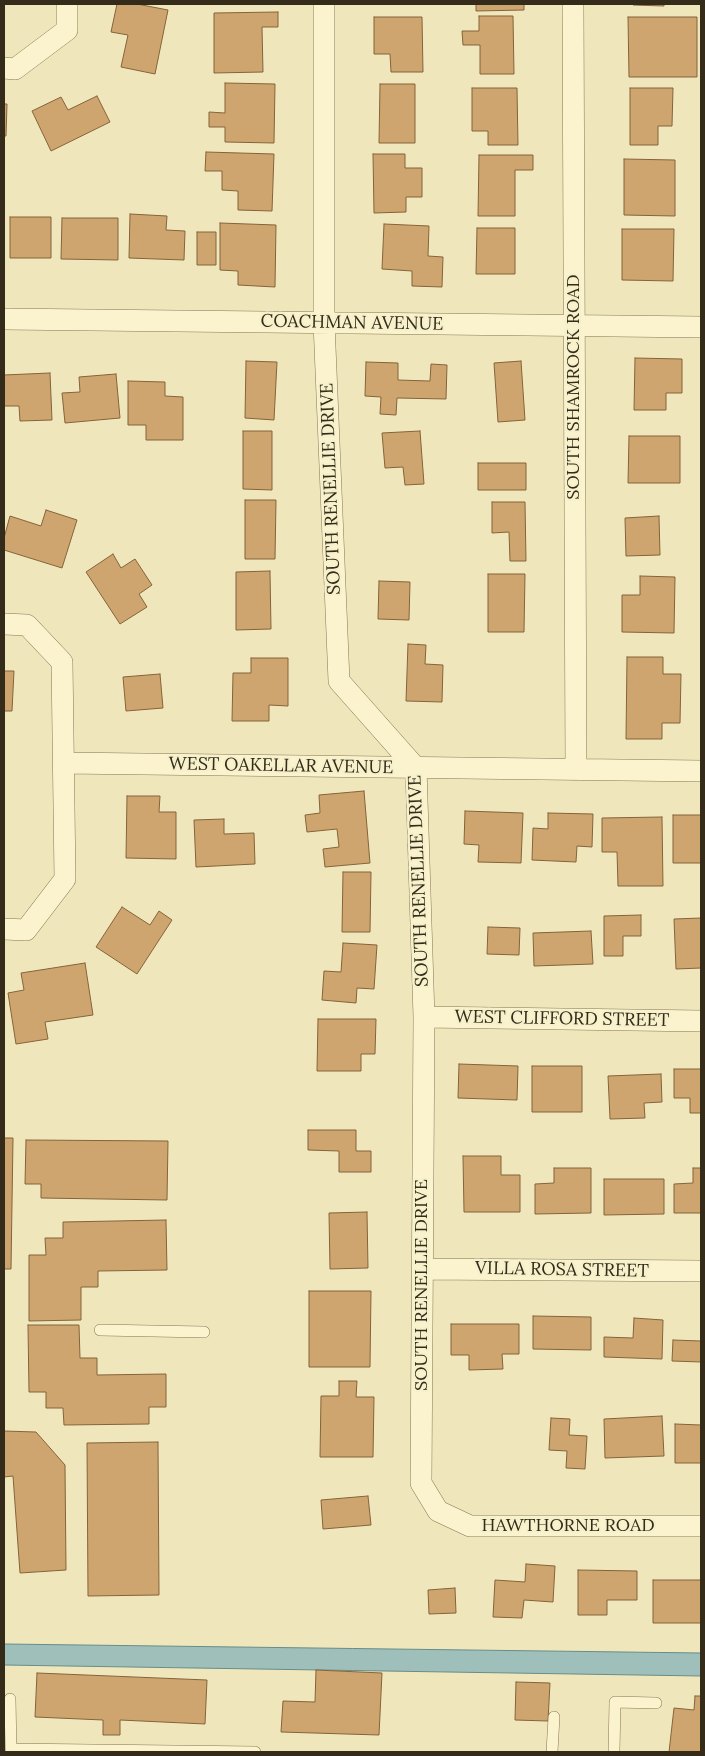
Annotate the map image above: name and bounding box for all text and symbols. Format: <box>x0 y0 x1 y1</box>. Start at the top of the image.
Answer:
street label: SOUTH SHAMROCK ROAD <box>563 274 585 500</box>
street label: COACHMAN AVENUE <box>261 311 443 335</box>
street label: SOUTH RENELLIE DRIVE <box>317 383 345 595</box>
street label: WEST OAKELLAR AVENUE <box>168 753 394 779</box>
street label: SOUTH RENELLIE DRIVE <box>405 775 433 987</box>
street label: WEST CLIFFORD STREET <box>454 1006 670 1032</box>
street label: SOUTH RENELLIE DRIVE <box>411 1179 433 1391</box>
street label: VILLA ROSA STREET <box>475 1258 649 1282</box>
street label: HAWTHORNE ROAD <box>481 1515 655 1537</box>

